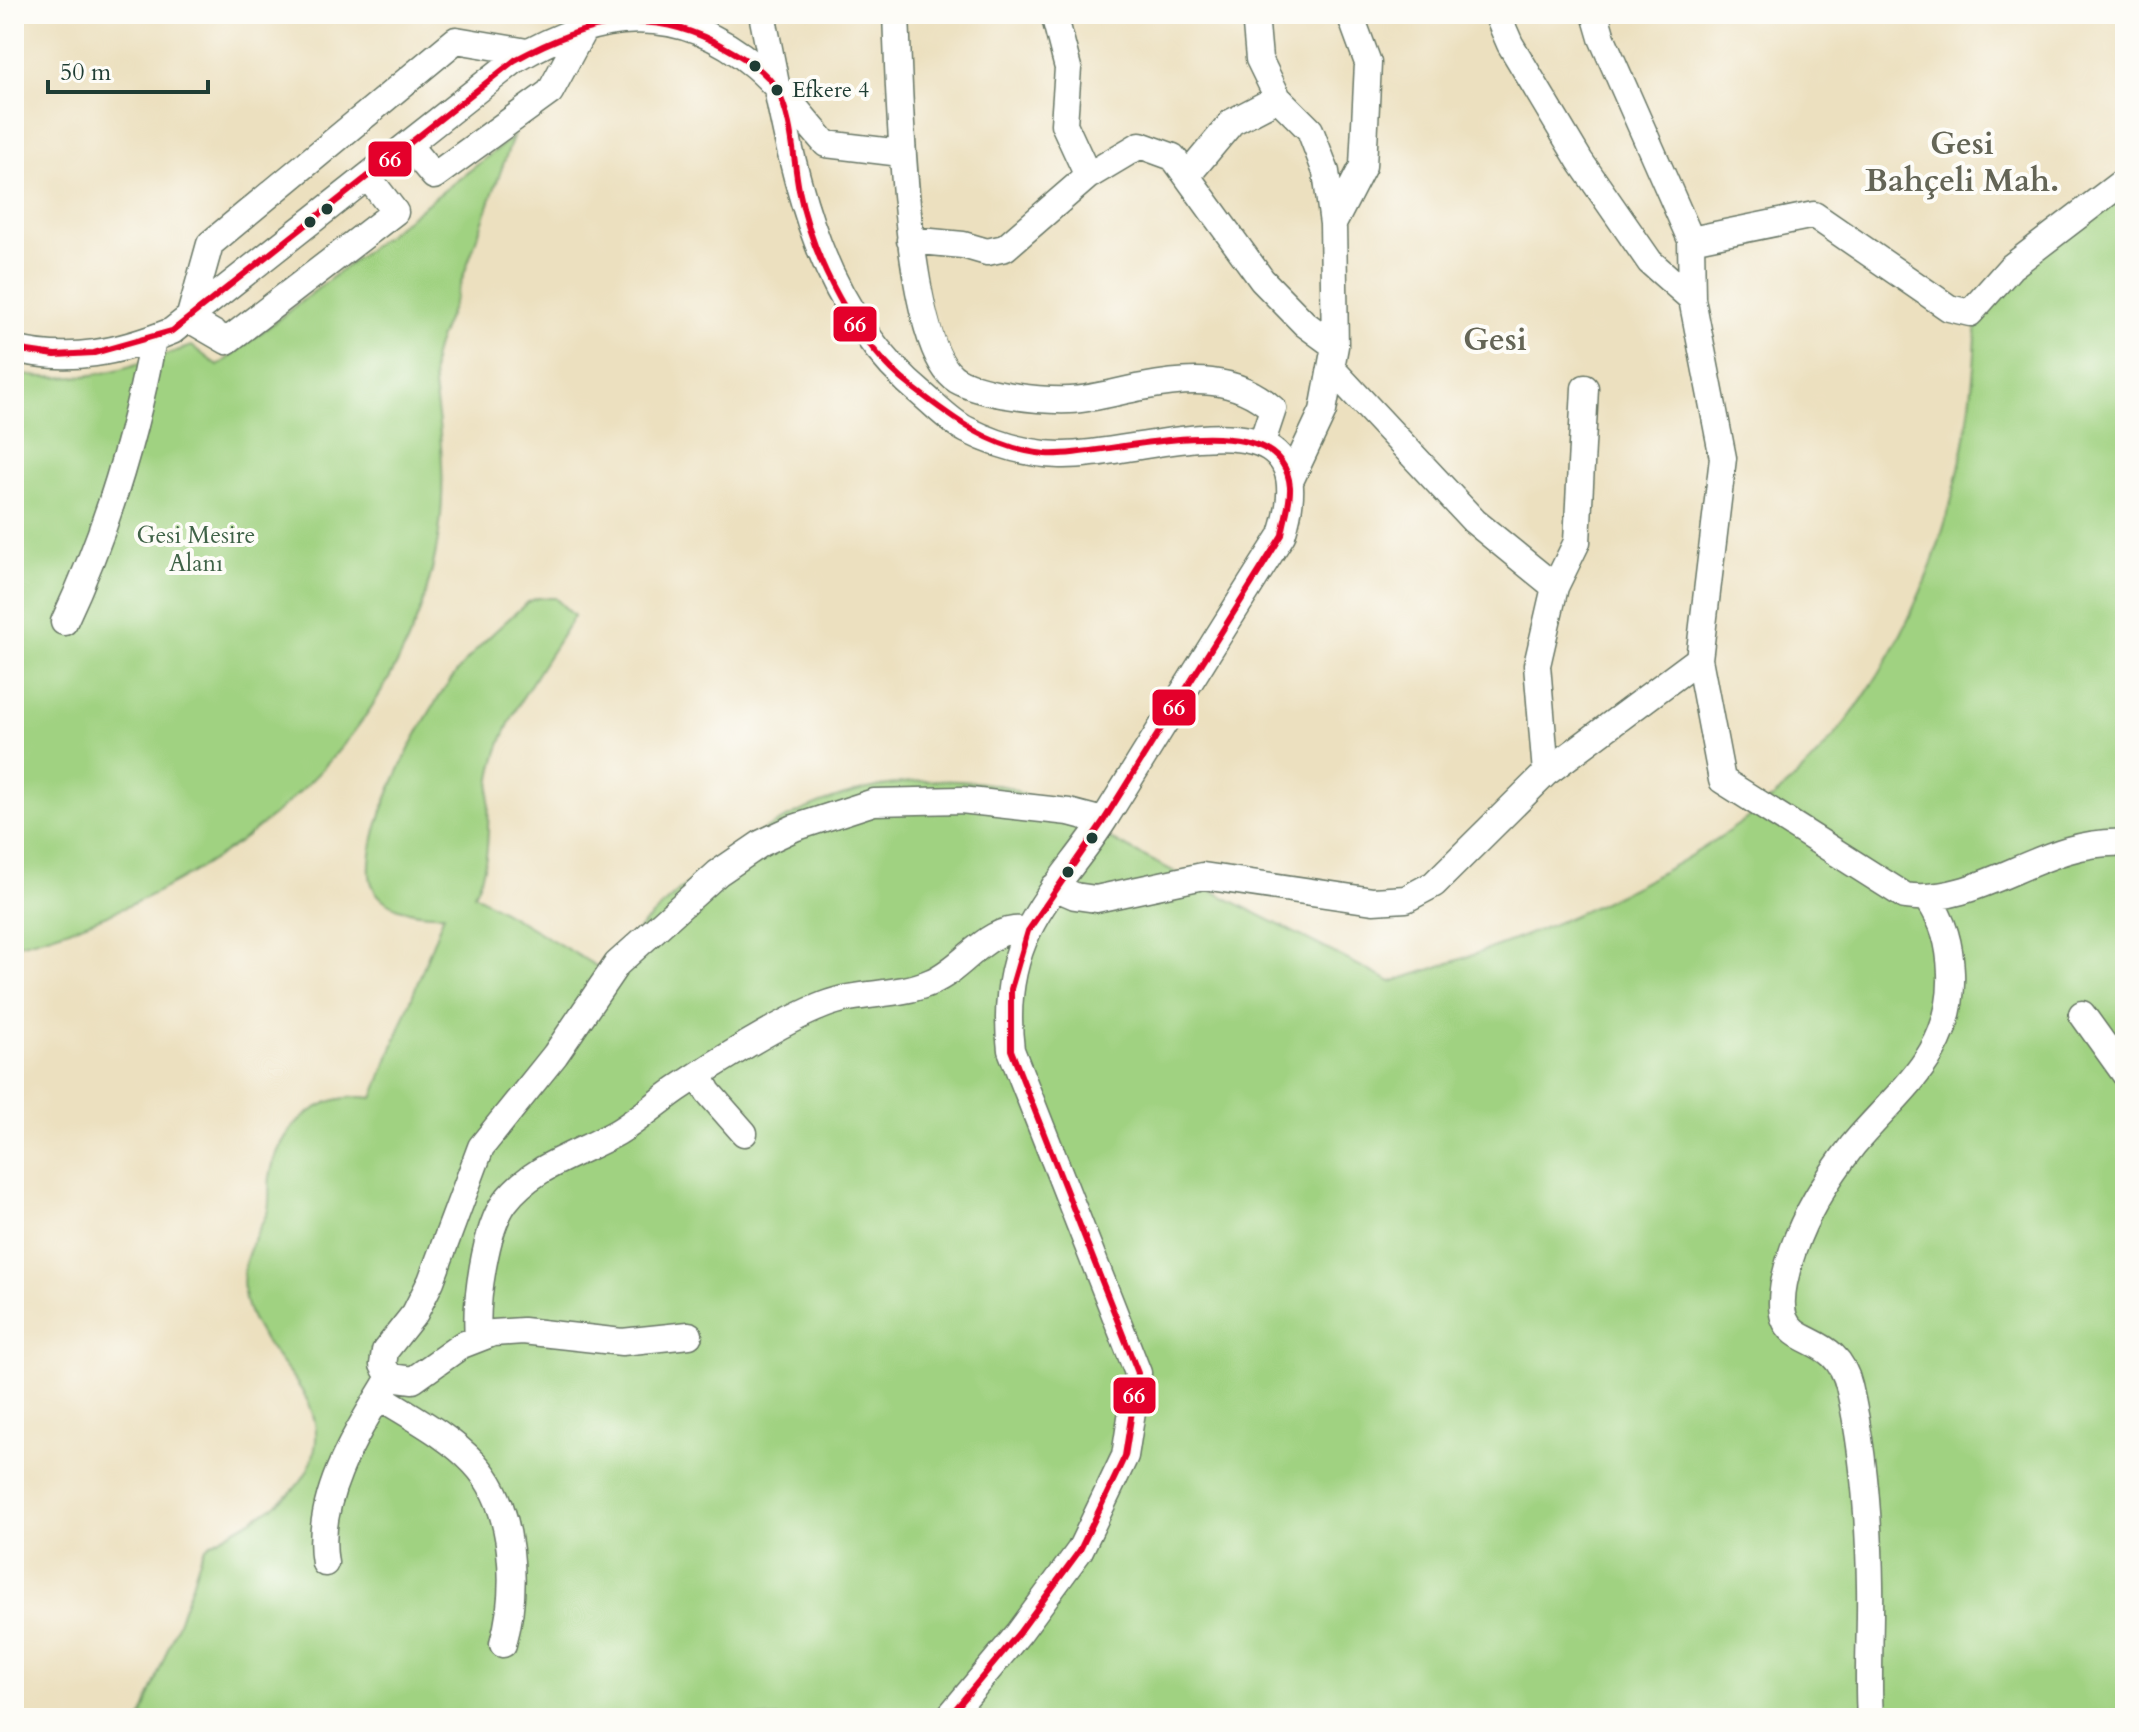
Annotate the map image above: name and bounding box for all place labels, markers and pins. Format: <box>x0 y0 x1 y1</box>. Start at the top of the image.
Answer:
unlabelled marker <box>747 58 763 74</box>
place label: Efkere 4 <box>792 75 869 105</box>
marker: Efkere 4 <box>769 82 785 98</box>
unlabelled marker <box>319 201 335 217</box>
unlabelled marker <box>302 214 318 230</box>
unlabelled marker <box>1084 830 1100 846</box>
unlabelled marker <box>1060 864 1076 880</box>

